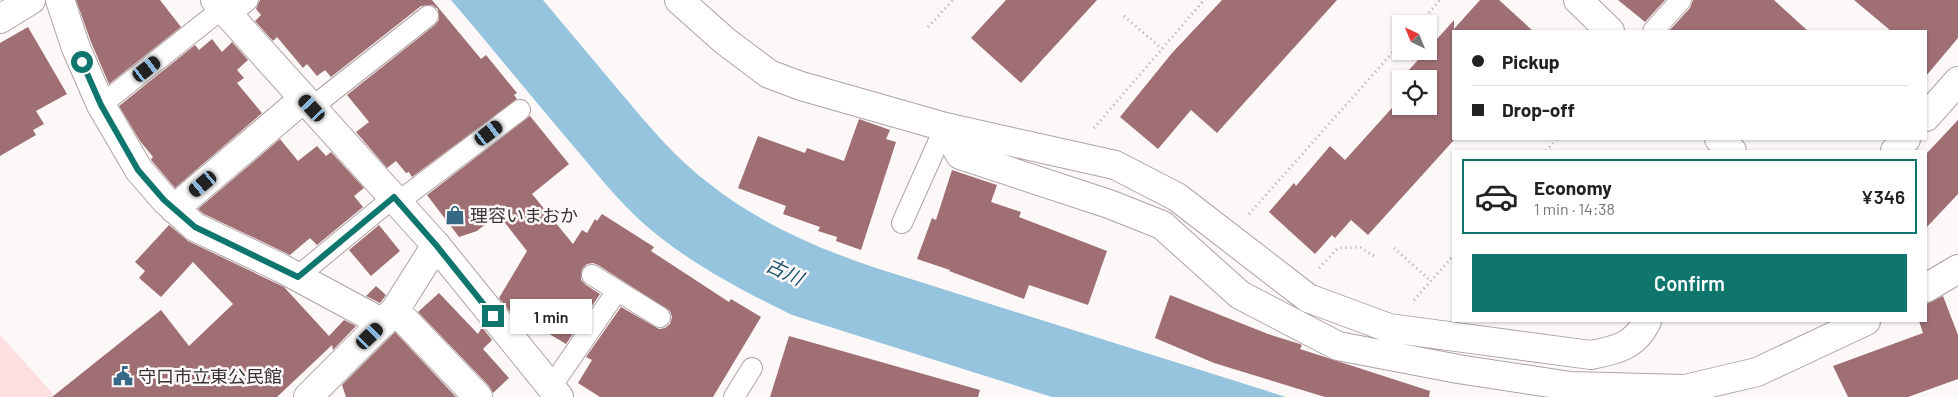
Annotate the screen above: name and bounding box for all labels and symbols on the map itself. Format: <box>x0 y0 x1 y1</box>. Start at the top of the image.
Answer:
north arrow <box>1392 15 1438 60</box>
route start <box>71 51 93 73</box>
car <box>130 54 163 84</box>
car <box>296 92 327 124</box>
car <box>472 118 505 148</box>
car <box>186 169 219 199</box>
shop icon: 理容いまおか <box>444 204 466 226</box>
place label: 理容いまおか <box>470 204 578 226</box>
water label: 古川 <box>763 253 809 290</box>
callout: 1 min <box>510 298 593 334</box>
route end <box>482 305 504 327</box>
car <box>353 320 386 352</box>
public building icon: 守口市立東公民館 <box>112 365 134 387</box>
place label: 守口市立東公民館 <box>138 365 282 387</box>

